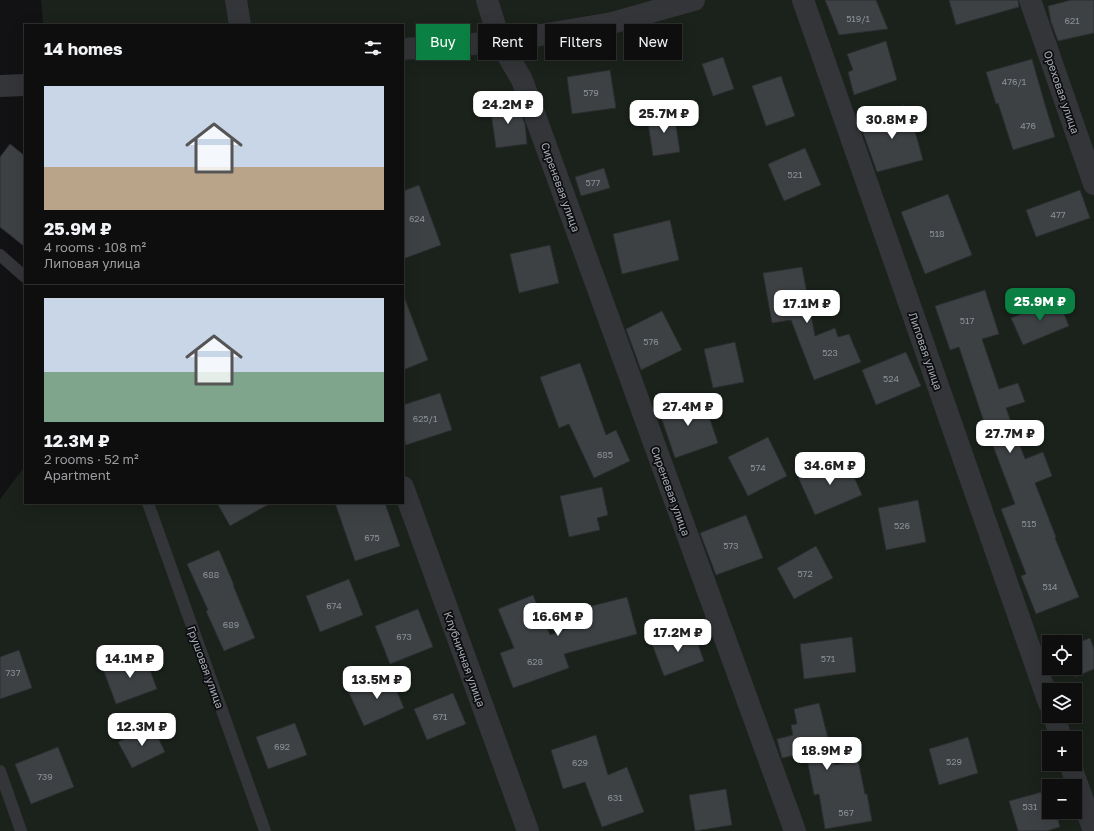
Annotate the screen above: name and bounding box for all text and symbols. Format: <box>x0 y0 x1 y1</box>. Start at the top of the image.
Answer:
house number: 519/1 <box>846 13 870 24</box>
house number: 621 <box>1064 15 1080 26</box>
chip: Buy <box>416 24 470 60</box>
chip: Rent <box>478 24 537 60</box>
chip: Filters <box>545 24 616 60</box>
chip: New <box>624 24 682 60</box>
icon: filters <box>362 37 384 59</box>
text: 14 homes <box>44 38 123 59</box>
street label: Ореховая улица <box>1042 49 1082 135</box>
house number: 476/1 <box>1002 76 1027 87</box>
house number: 579 <box>583 87 599 98</box>
pin: 24.2M ₽ <box>471 91 545 125</box>
text: 24.2M ₽ <box>482 96 534 112</box>
pin: 25.7M ₽ <box>627 100 701 134</box>
text: 25.7M ₽ <box>639 105 689 121</box>
pin: 30.8M ₽ <box>855 106 929 140</box>
text: 30.8M ₽ <box>866 111 918 127</box>
icon: home <box>178 112 250 184</box>
house number: 476 <box>1020 120 1036 131</box>
street label: Сиреневая улица <box>539 141 583 233</box>
house number: 521 <box>788 169 803 180</box>
house number: 577 <box>586 177 601 188</box>
house number: 477 <box>1050 209 1066 220</box>
house number: 624 <box>409 213 426 224</box>
text: 25.9M ₽ <box>44 218 112 239</box>
house number: 518 <box>929 228 945 239</box>
text: 4 rooms · 108 m² <box>44 239 146 255</box>
text: Липовая улица <box>44 255 140 271</box>
pin: 25.9M ₽ <box>1003 288 1077 322</box>
pin: 17.1M ₽ <box>770 290 844 324</box>
text: 25.9M ₽ <box>1014 293 1066 309</box>
text: 17.1M ₽ <box>783 295 831 311</box>
street label: Липовая улица <box>907 310 945 392</box>
house number: 517 <box>960 315 974 326</box>
icon: home <box>178 324 250 396</box>
house number: 576 <box>643 336 659 347</box>
house number: 523 <box>822 347 838 358</box>
house number: 524 <box>883 373 899 384</box>
pin: 27.4M ₽ <box>651 393 725 427</box>
text: 27.4M ₽ <box>663 398 713 414</box>
house number: 625/1 <box>413 413 438 424</box>
pin: 27.7M ₽ <box>973 420 1047 454</box>
text: 27.7M ₽ <box>985 425 1035 441</box>
text: 12.3M ₽ <box>44 430 110 451</box>
street label: Сиреневая улица <box>649 445 693 537</box>
house number: 685 <box>597 449 613 460</box>
text: 2 rooms · 52 m² <box>44 451 139 467</box>
pin: 34.6M ₽ <box>793 452 867 486</box>
text: 34.6M ₽ <box>804 457 856 473</box>
house number: 574 <box>750 462 766 473</box>
text: Apartment <box>44 467 111 483</box>
house number: 515 <box>1022 518 1036 529</box>
house number: 526 <box>894 520 910 531</box>
house number: 675 <box>364 532 380 543</box>
house number: 573 <box>723 540 739 551</box>
house number: 572 <box>797 568 813 579</box>
house number: 688 <box>203 569 219 580</box>
house number: 514 <box>1042 581 1058 592</box>
house number: 674 <box>326 600 342 611</box>
pin: 16.6M ₽ <box>521 603 595 637</box>
text: 16.6M ₽ <box>533 608 583 624</box>
street label: Клубничная улица <box>442 609 488 709</box>
house number: 689 <box>223 619 239 630</box>
pin: 17.2M ₽ <box>641 619 715 653</box>
street label: Грушовая улица <box>185 624 227 710</box>
text: 17.2M ₽ <box>653 624 703 640</box>
house number: 673 <box>396 631 412 642</box>
map controls <box>1042 635 1082 819</box>
button: locate <box>1042 635 1082 675</box>
pin: 14.1M ₽ <box>93 645 167 679</box>
text: 14.1M ₽ <box>105 650 155 666</box>
house number: 571 <box>821 653 836 664</box>
house number: 628 <box>527 656 543 667</box>
pin: 13.5M ₽ <box>340 666 414 700</box>
house number: 737 <box>6 667 21 678</box>
text: 13.5M ₽ <box>352 671 402 687</box>
button: layers <box>1042 683 1082 723</box>
house number: 671 <box>433 711 448 722</box>
pin: 12.3M ₽ <box>105 713 179 747</box>
text: 12.3M ₽ <box>117 718 167 734</box>
button: + <box>1042 731 1082 771</box>
pin: 18.9M ₽ <box>790 737 864 771</box>
house number: 692 <box>274 741 290 752</box>
text: 18.9M ₽ <box>801 742 853 758</box>
house number: 529 <box>946 756 962 767</box>
house number: 629 <box>572 757 588 768</box>
house number: 739 <box>37 771 53 782</box>
button: − <box>1042 779 1082 819</box>
house number: 631 <box>607 792 623 803</box>
house number: 531 <box>1023 801 1038 812</box>
house number: 567 <box>838 807 854 818</box>

